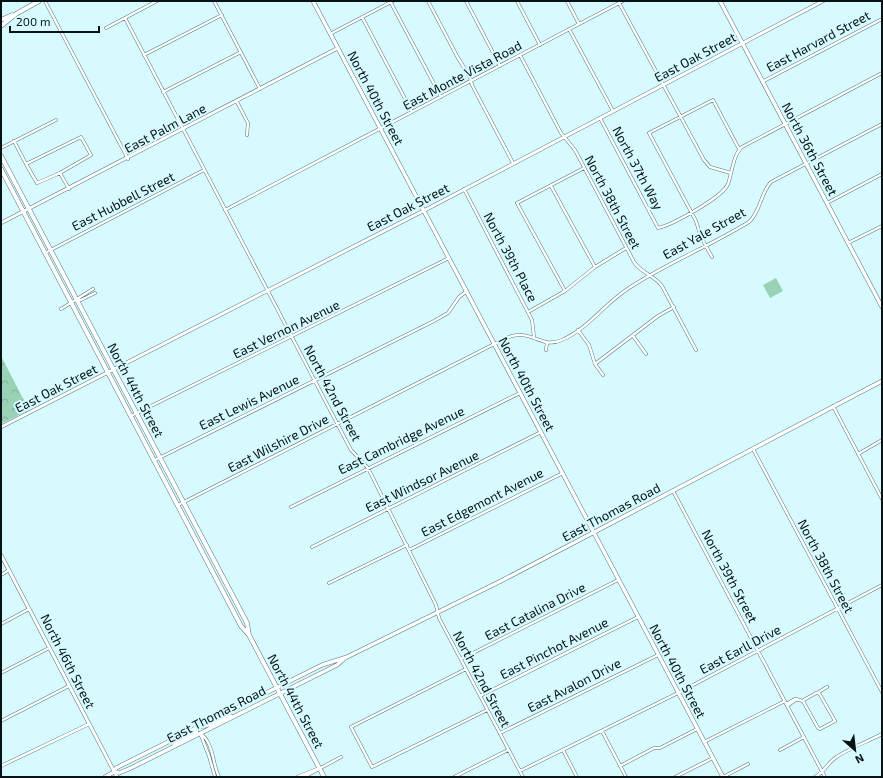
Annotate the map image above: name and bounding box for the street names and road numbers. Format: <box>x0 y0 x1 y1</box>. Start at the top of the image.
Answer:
street label: East Harvard Street <box>763 7 873 75</box>
street label: East Oak Street <box>651 29 739 85</box>
street label: East Monte Vista Road <box>400 37 524 113</box>
street label: North 40th Street <box>344 48 408 148</box>
street label: East Palm Lane <box>121 100 209 156</box>
street label: North 36th Street <box>779 100 841 198</box>
street label: North 37th Way <box>609 123 667 213</box>
street label: North 38th Street <box>582 152 644 252</box>
street label: East Hubbell Street <box>69 168 177 234</box>
street label: East Oak Street <box>364 179 452 235</box>
street label: East Yale Street <box>660 204 748 262</box>
street label: North 39th Place <box>481 209 541 305</box>
street label: East Vernon Avenue <box>230 296 342 362</box>
street label: North 40th Street <box>495 334 559 434</box>
street label: North 44th Street <box>104 340 168 440</box>
street label: North 42nd Street <box>301 342 365 444</box>
street label: East Oak Street <box>12 360 100 416</box>
street label: East Lewis Avenue <box>196 371 302 433</box>
street label: East Cambridge Avenue <box>335 402 467 478</box>
street label: East Wilshire Drive <box>225 411 331 475</box>
street label: East Windsor Avenue <box>363 447 481 515</box>
street label: East Edgemont Avenue <box>418 464 546 540</box>
street label: East Thomas Road <box>559 479 663 545</box>
street label: North 38th Street <box>795 516 857 616</box>
street label: North 39th Street <box>699 527 761 625</box>
street label: East Catalina Drive <box>482 579 588 643</box>
street label: North 46th Street <box>37 611 99 711</box>
street label: East Pinchot Avenue <box>497 614 611 682</box>
street label: North 40th Street <box>646 621 710 721</box>
street label: East Earll Drive <box>697 621 783 677</box>
street label: North 42nd Street <box>450 628 514 730</box>
street label: North 44th Street <box>264 651 328 751</box>
street label: East Avalon Drive <box>525 655 623 715</box>
street label: East Thomas Road <box>164 682 268 746</box>

